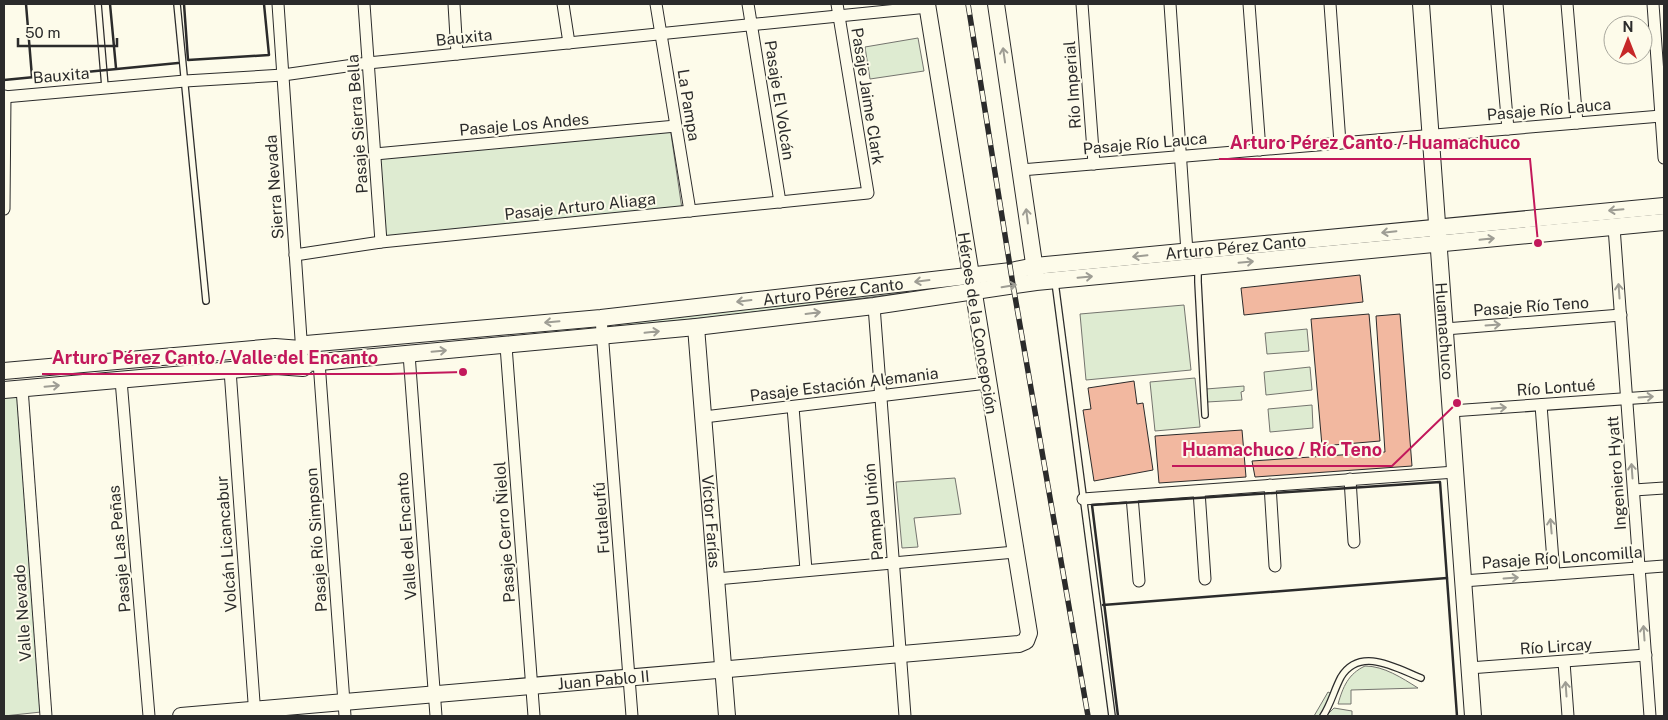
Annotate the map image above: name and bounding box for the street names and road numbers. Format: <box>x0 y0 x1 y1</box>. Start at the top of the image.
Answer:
street label: Bauxita <box>435 25 493 50</box>
street label: Pasaje Jaime Clark <box>847 26 888 166</box>
street label: Pasaje El Volcán <box>761 39 798 161</box>
street label: Río Imperial <box>1060 40 1085 130</box>
street label: Pasaje Sierra Bella <box>343 54 372 194</box>
street label: Bauxita <box>32 64 90 87</box>
street label: La Pampa <box>673 68 704 142</box>
street label: Pasaje Río Lauca <box>1486 95 1612 124</box>
street label: Pasaje Los Andes <box>459 109 590 140</box>
street label: Pasaje Río Lauca <box>1082 129 1208 158</box>
street label: Sierra Nevada <box>261 134 288 240</box>
street label: Pasaje Arturo Aliaga <box>503 189 657 224</box>
street label: Héroes de la Concepción <box>954 231 1001 416</box>
street label: Arturo Pérez Canto <box>1164 231 1307 264</box>
street label: Arturo Pérez Canto <box>762 274 905 309</box>
street label: Huamachuco <box>1431 282 1457 381</box>
street label: Pasaje Río Teno <box>1473 293 1590 320</box>
street label: Pasaje Estación Alemania <box>749 364 939 405</box>
street label: Río Lontué <box>1516 375 1596 400</box>
street label: Ingeniero Hyatt <box>1603 415 1630 531</box>
street label: Pasaje Cerro Ñielol <box>489 461 519 603</box>
street label: Pampa Unión <box>860 463 887 561</box>
street label: Pasaje Río Simpson <box>302 467 331 613</box>
street label: Valle del Encanto <box>393 471 420 601</box>
street label: Víctor Farías <box>698 474 724 569</box>
street label: Volcán Licancabur <box>212 475 241 613</box>
street label: Futaleufú <box>590 481 613 555</box>
street label: Pasaje Las Peñas <box>104 485 135 613</box>
street label: Pasaje Río Loncomilla <box>1481 542 1643 573</box>
street label: Valle Nevado <box>10 564 35 662</box>
street label: Río Lircay <box>1519 634 1593 659</box>
street label: Juan Pablo II <box>557 667 650 694</box>

